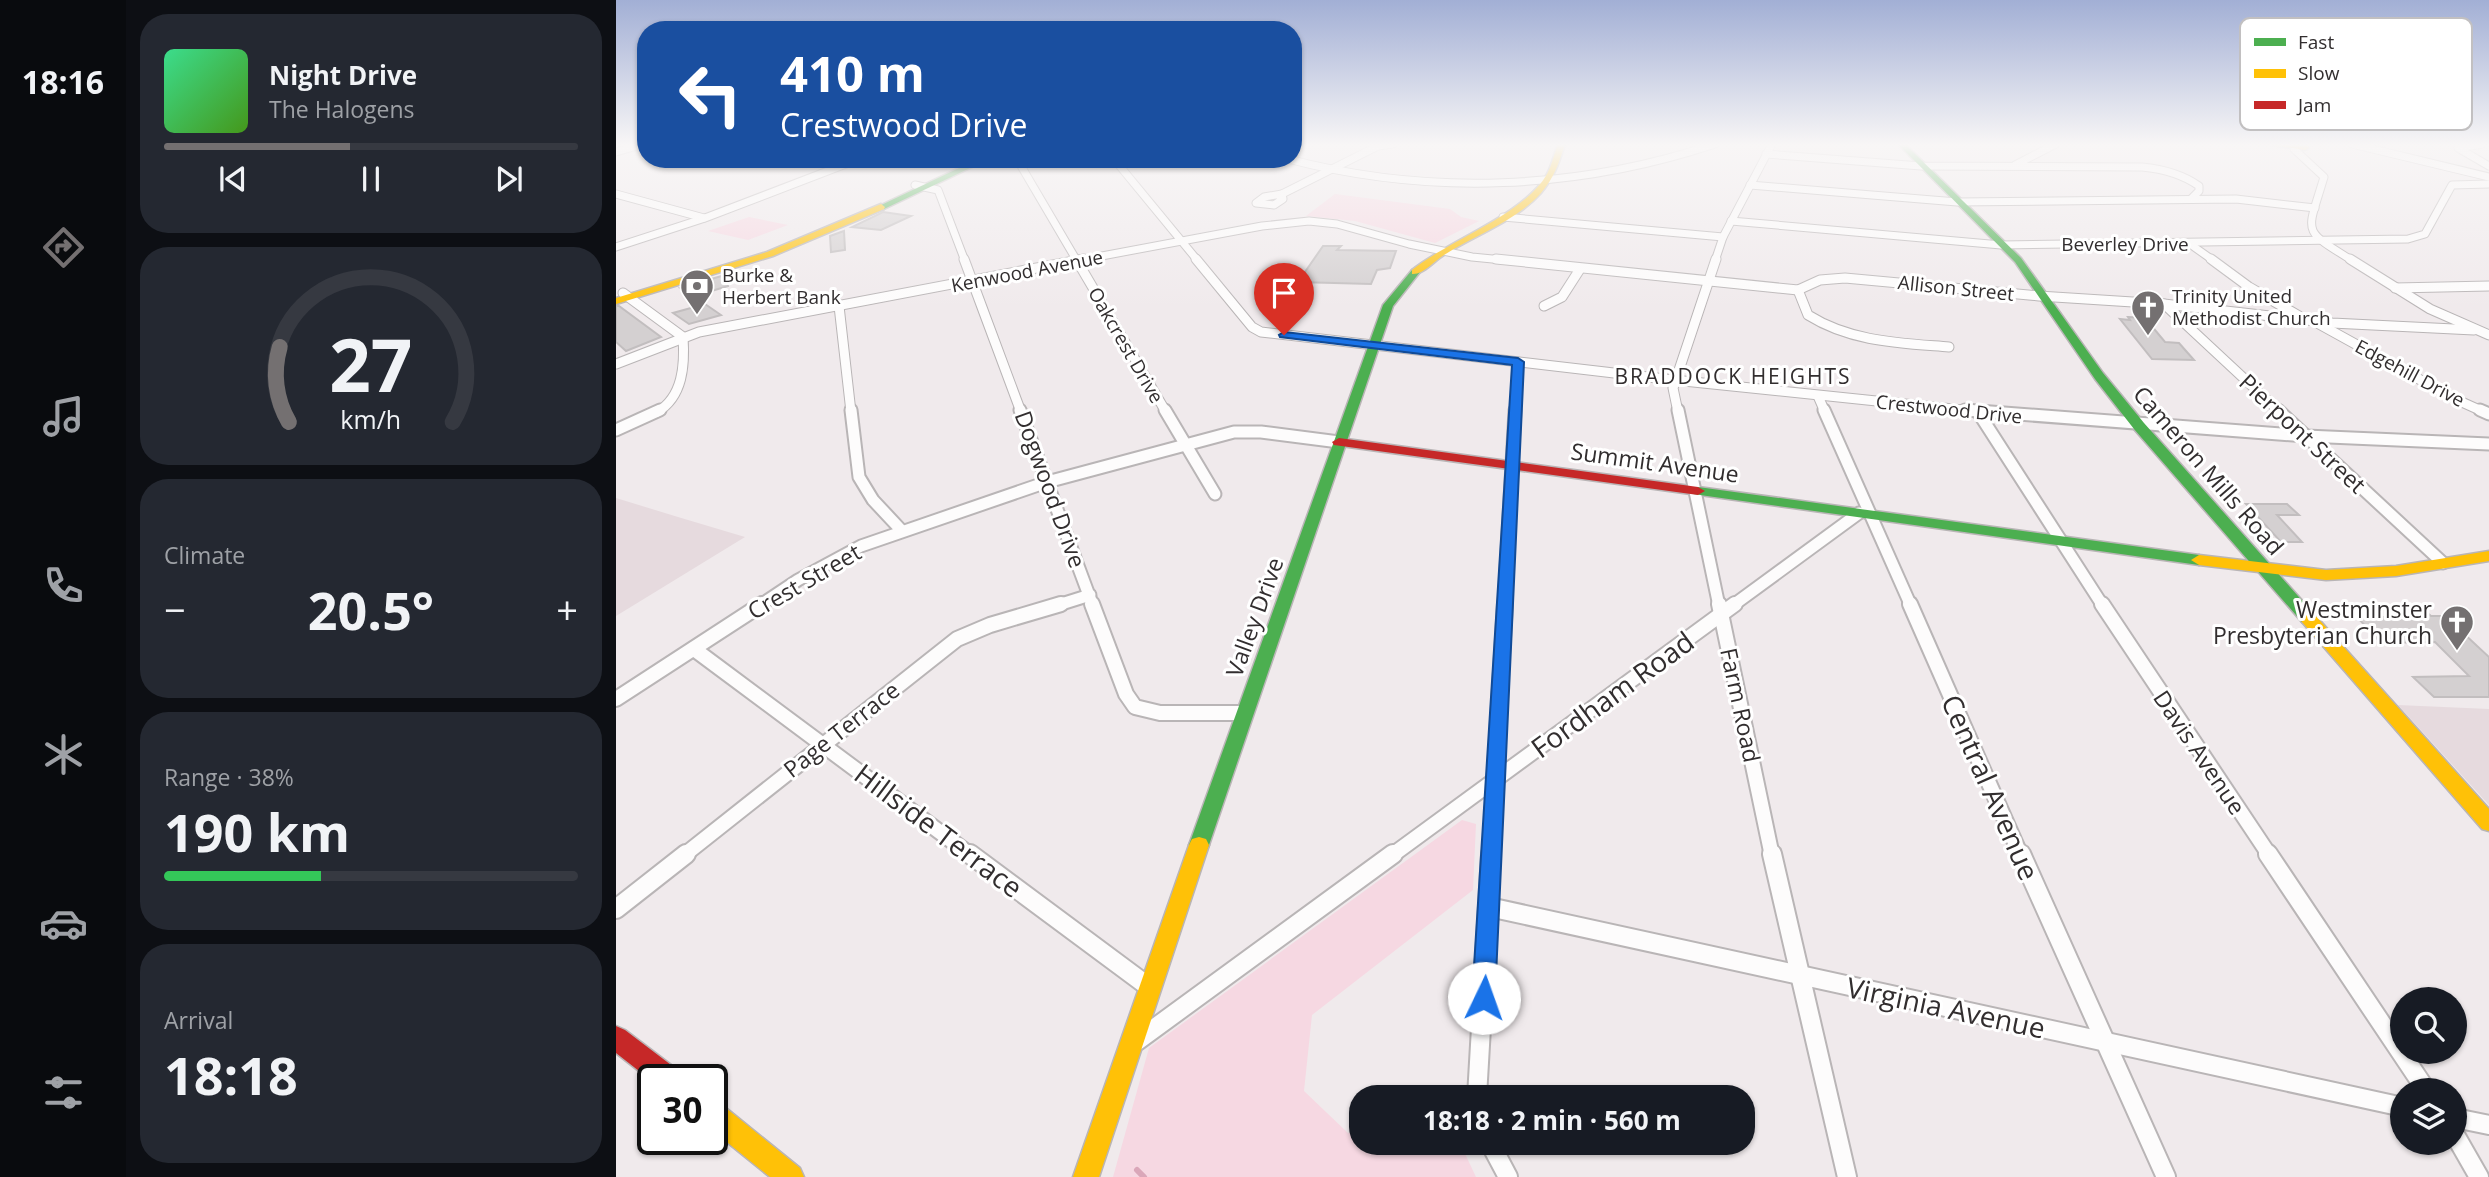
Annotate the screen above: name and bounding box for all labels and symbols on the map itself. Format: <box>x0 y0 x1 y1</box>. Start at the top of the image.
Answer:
legend <box>2240 18 2472 130</box>
text: Fast <box>2298 29 2334 55</box>
text: Slow <box>2298 60 2340 86</box>
text: Jam <box>2296 92 2331 118</box>
street label: Beverley Drive <box>2061 231 2189 257</box>
street label: Kenwood Avenue <box>949 244 1105 298</box>
place label: Burke & Herbert Bank <box>722 262 841 310</box>
pin <box>1254 263 1314 335</box>
bank icon: Burke & Herbert Bank <box>678 267 716 316</box>
street label: Allison Street <box>1897 269 2016 307</box>
street label: Oakcrest Drive <box>1082 282 1170 408</box>
place label: Trinity United Methodist Church <box>2172 283 2331 331</box>
church icon: Trinity United Methodist Church <box>2129 288 2167 337</box>
street label: Edgehill Drive <box>2351 333 2469 413</box>
district label: BRADDOCK HEIGHTS <box>1614 362 1852 390</box>
street label: Pierpont Street <box>2233 366 2373 500</box>
street label: Cameron Mills Road <box>2126 378 2292 562</box>
street label: Crestwood Drive <box>1875 388 2023 430</box>
street label: Dogwood Drive <box>1008 406 1094 572</box>
street label: Summit Avenue <box>1569 434 1741 490</box>
street label: Crest Street <box>741 536 867 626</box>
street label: Valley Drive <box>1218 553 1290 681</box>
place label: Westminster Presbyterian Church <box>2213 593 2433 651</box>
church icon: Westminster Presbyterian Church <box>2438 603 2476 652</box>
street label: Fordham Road <box>1523 622 1701 766</box>
street label: Farm Road <box>1713 645 1769 765</box>
street label: Page Terrace <box>776 674 906 784</box>
street label: Davis Avenue <box>2147 683 2253 821</box>
street label: Central Avenue <box>1933 688 2049 886</box>
street label: Hillside Terrace <box>847 754 1031 906</box>
position arrow <box>1447 961 1521 1035</box>
street label: Virginia Avenue <box>1843 967 2049 1047</box>
speed limit sign: 30 <box>637 1064 728 1155</box>

